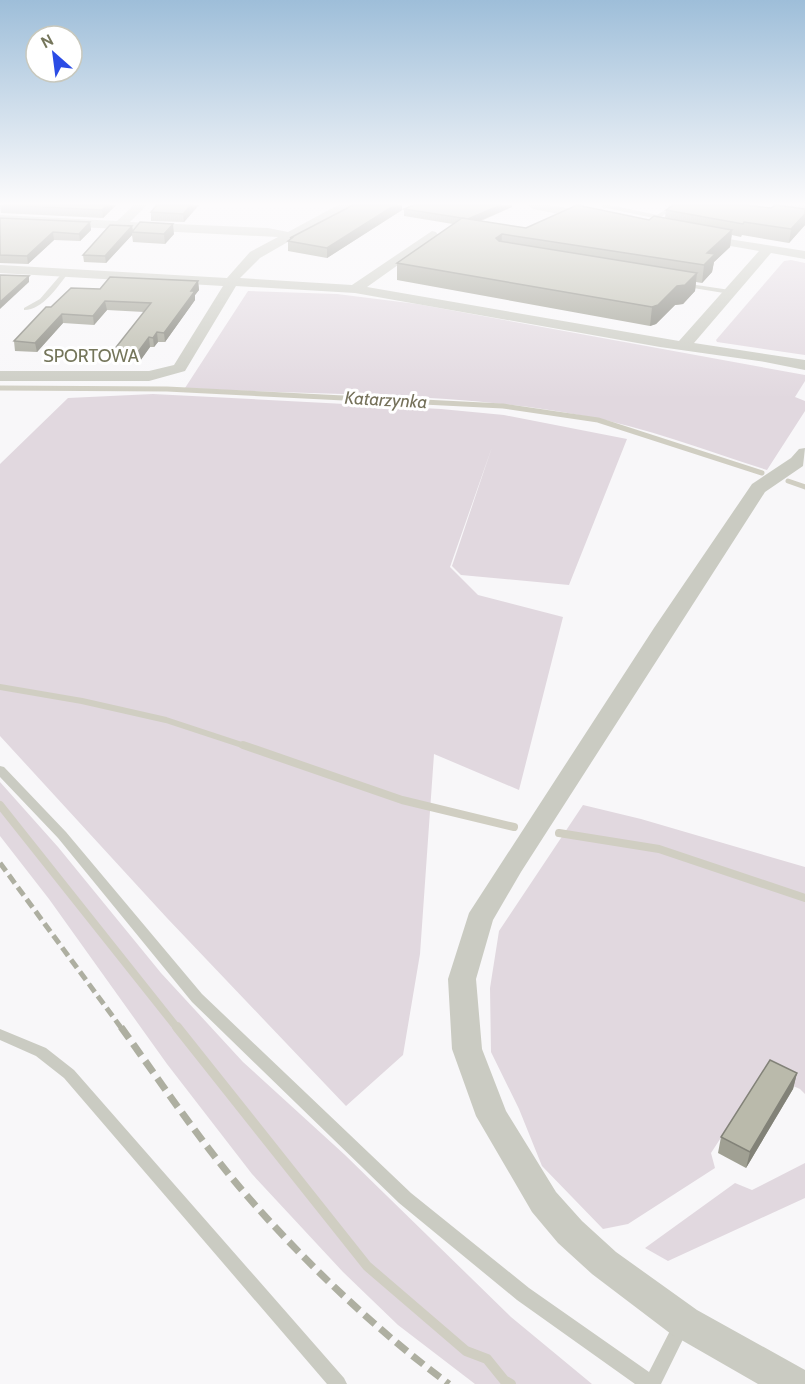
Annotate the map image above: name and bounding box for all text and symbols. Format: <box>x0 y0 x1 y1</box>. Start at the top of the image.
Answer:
north arrow <box>24 24 84 84</box>
text: N <box>38 30 57 52</box>
street label: SPORTOWA <box>43 345 139 367</box>
water label: Katarzynka <box>344 387 428 413</box>

